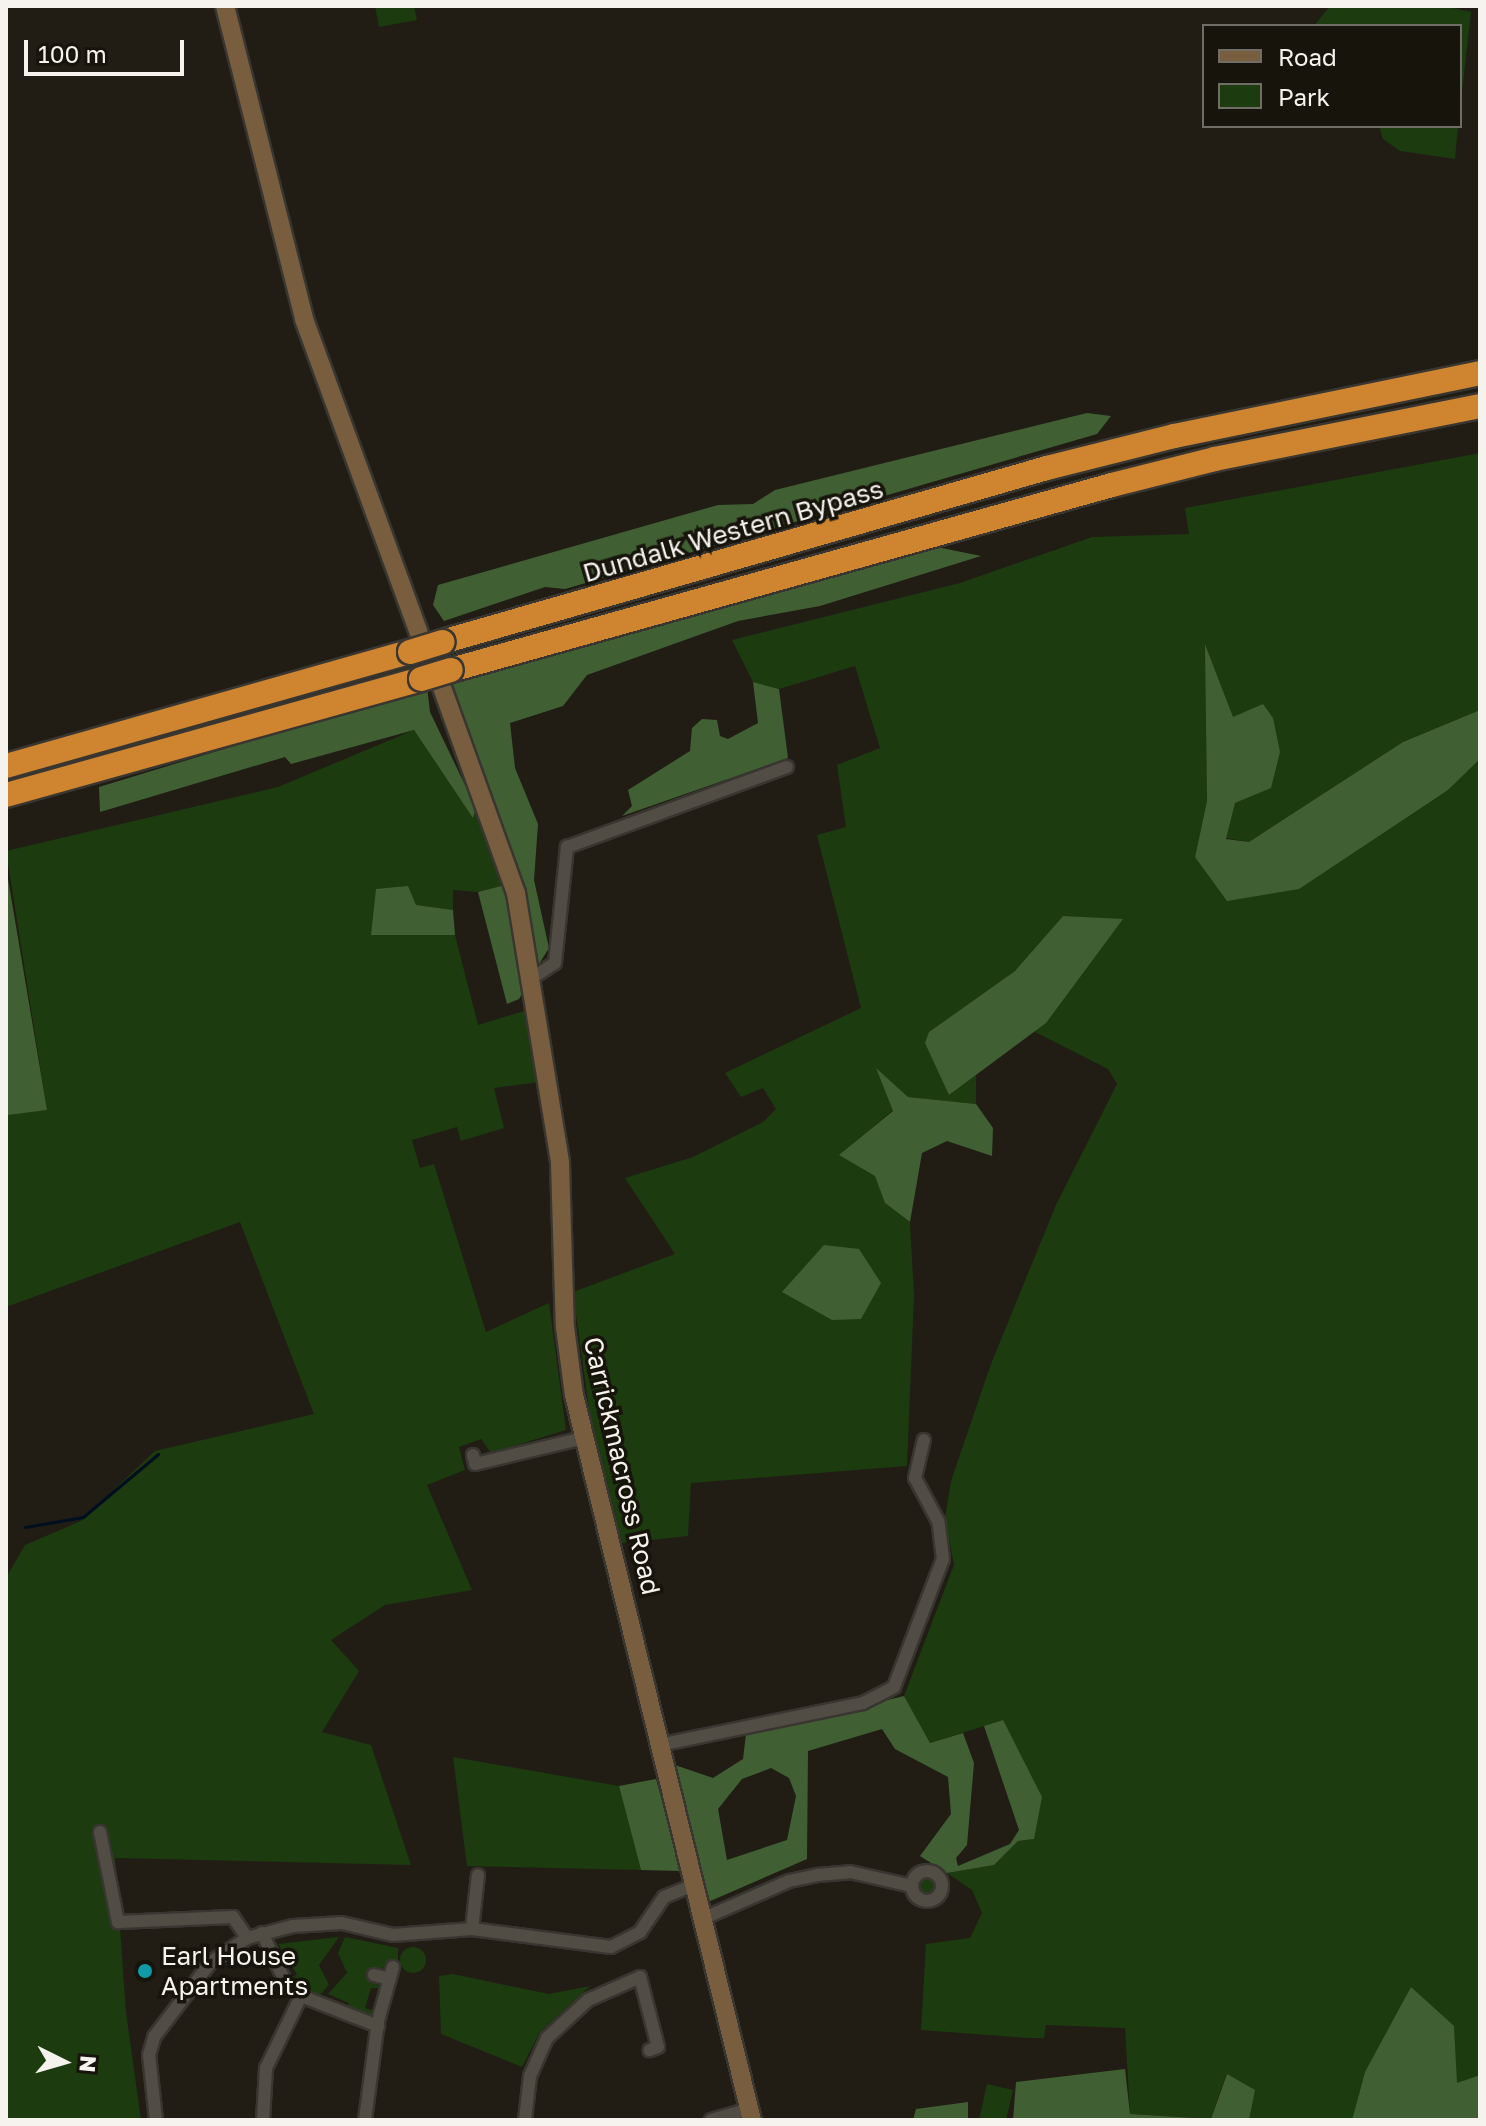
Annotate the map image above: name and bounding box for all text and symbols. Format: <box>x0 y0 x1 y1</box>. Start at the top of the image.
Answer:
scale bar <box>28 24 188 74</box>
legend <box>1202 24 1462 128</box>
text: 100 m <box>38 39 107 68</box>
text: Road <box>1278 42 1337 71</box>
text: Park <box>1278 82 1330 111</box>
street label: Dundalk Western Bypass <box>579 473 887 589</box>
street label: Carrickmacross Road <box>577 1334 667 1598</box>
place label: Earl House Apartments <box>161 1940 308 2002</box>
marker: Earl House Apartments <box>136 1962 154 1980</box>
north arrow <box>24 2022 104 2102</box>
text: N <box>74 2055 103 2074</box>

